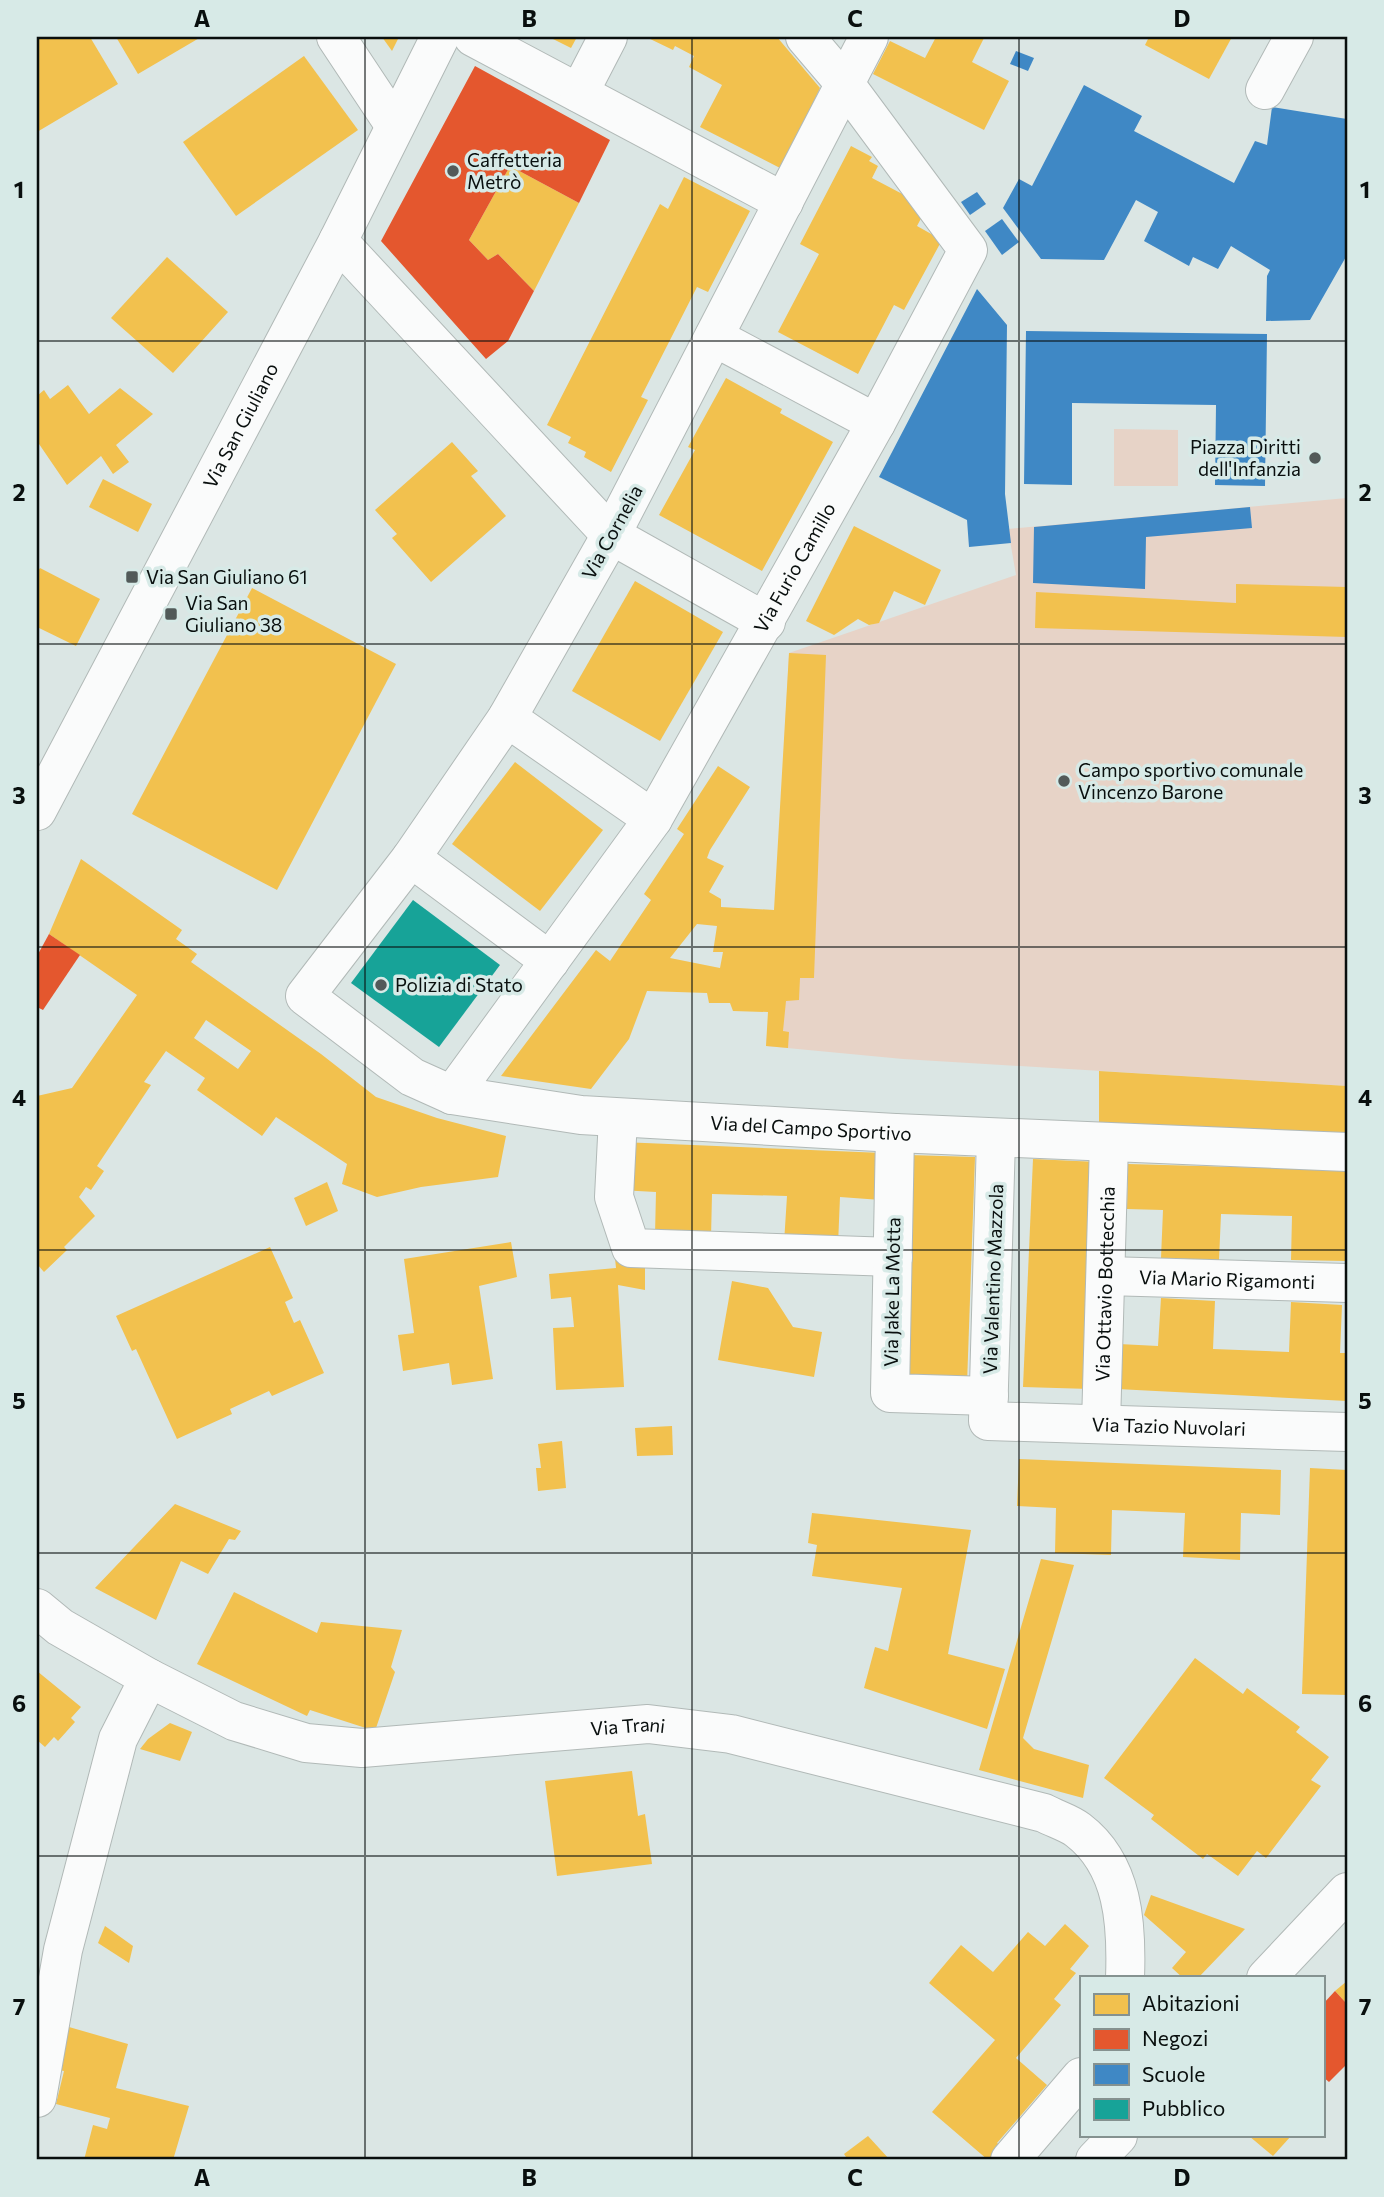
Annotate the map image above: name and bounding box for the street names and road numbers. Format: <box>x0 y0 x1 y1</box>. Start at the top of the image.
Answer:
street label: Via San Giuliano <box>198 359 283 492</box>
street label: Via Cornelia <box>576 481 647 583</box>
street label: Via Furio Camillo <box>748 498 840 636</box>
street label: Via del Campo Sportivo <box>710 1110 912 1145</box>
street label: Via Valentino Mazzola <box>978 1183 1007 1375</box>
street label: Via Ottavio Bottecchia <box>1090 1186 1119 1382</box>
street label: Via Jake La Motta <box>879 1217 904 1367</box>
street label: Via Mario Rigamonti <box>1139 1265 1315 1293</box>
street label: Via Tazio Nuvolari <box>1091 1412 1246 1440</box>
street label: Via Trani <box>589 1712 667 1740</box>

